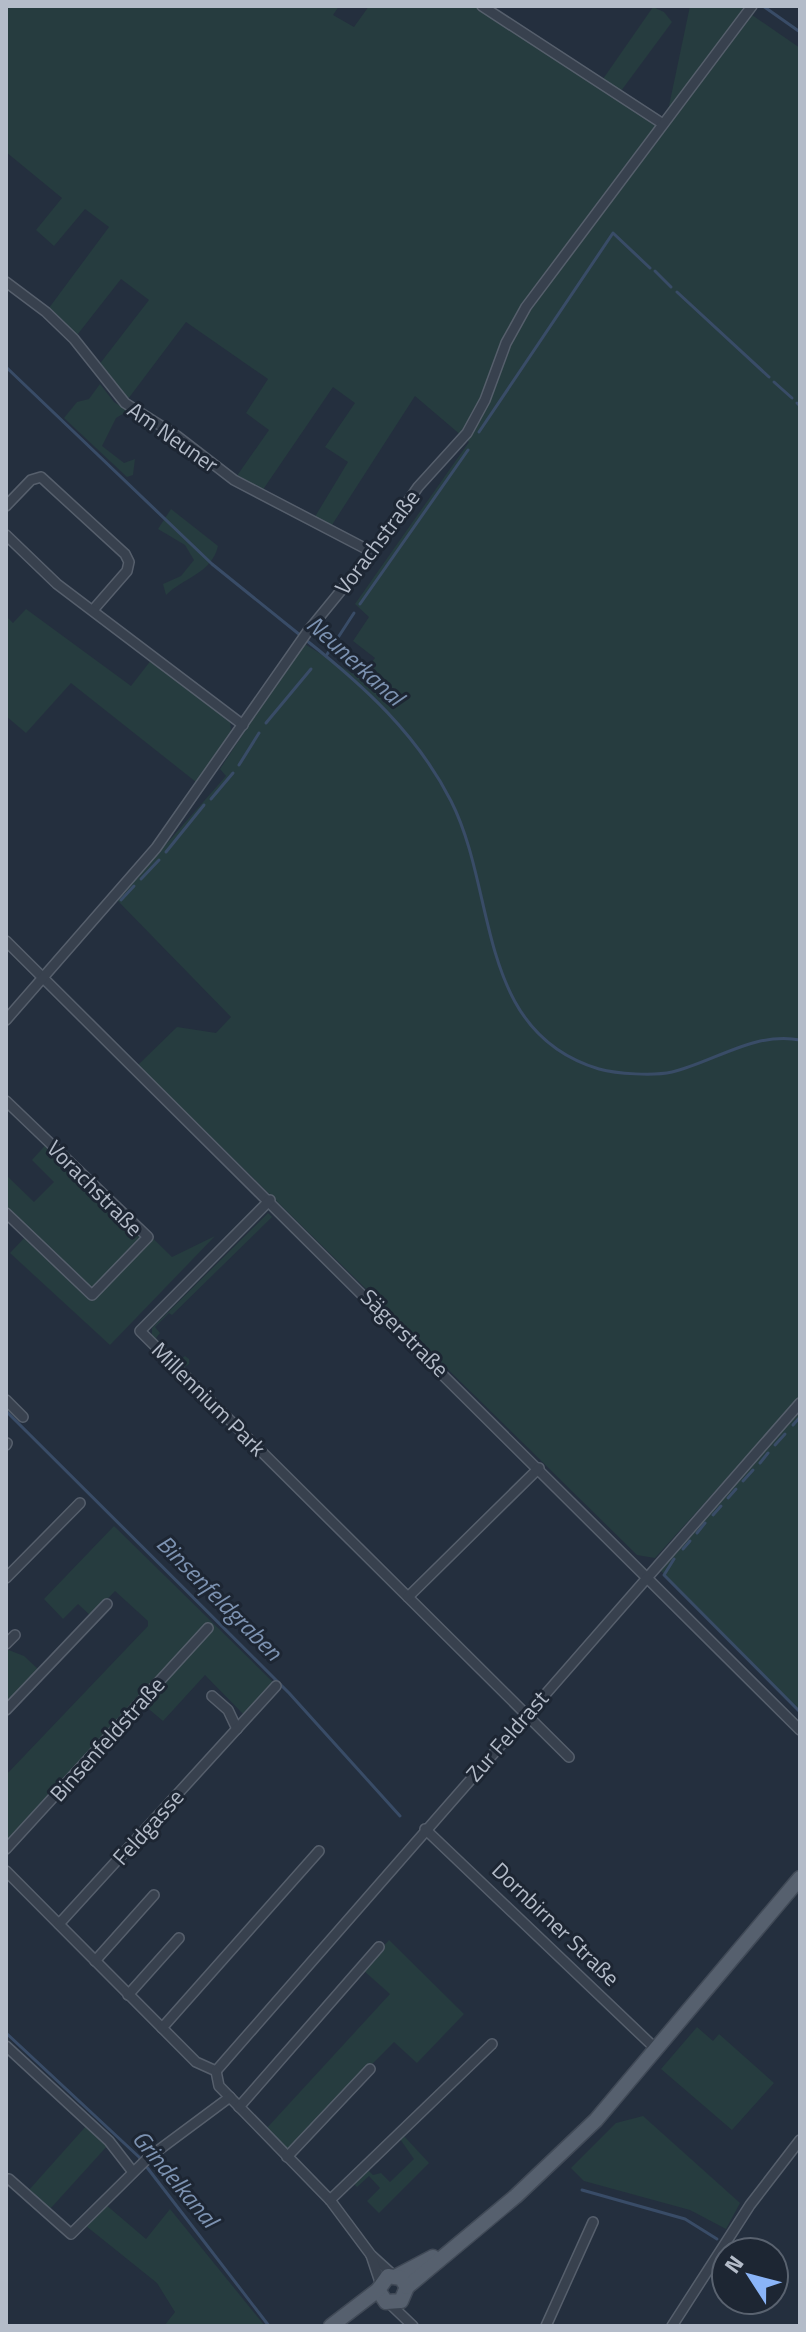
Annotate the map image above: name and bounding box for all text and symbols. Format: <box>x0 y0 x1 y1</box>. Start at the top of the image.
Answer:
street label: Am Neuner <box>120 393 226 481</box>
street label: Vorachstraße <box>326 482 428 602</box>
water label: Neunerkanal <box>299 607 414 716</box>
street label: Vorachstraße <box>39 1132 151 1244</box>
street label: Sägerstraße <box>353 1281 457 1385</box>
street label: Millennium Park <box>144 1334 274 1464</box>
water label: Binsenfeldgraben <box>149 1526 292 1669</box>
street label: Binsenfeldstraße <box>41 1669 173 1809</box>
street label: Zur Feldrast <box>458 1683 557 1789</box>
street label: Feldgasse <box>104 1781 192 1873</box>
street label: Dornbirner Straße <box>484 1854 628 1994</box>
water label: Grindelkanal <box>124 2122 229 2237</box>
north arrow <box>710 2236 790 2316</box>
text: N <box>716 2248 752 2280</box>

